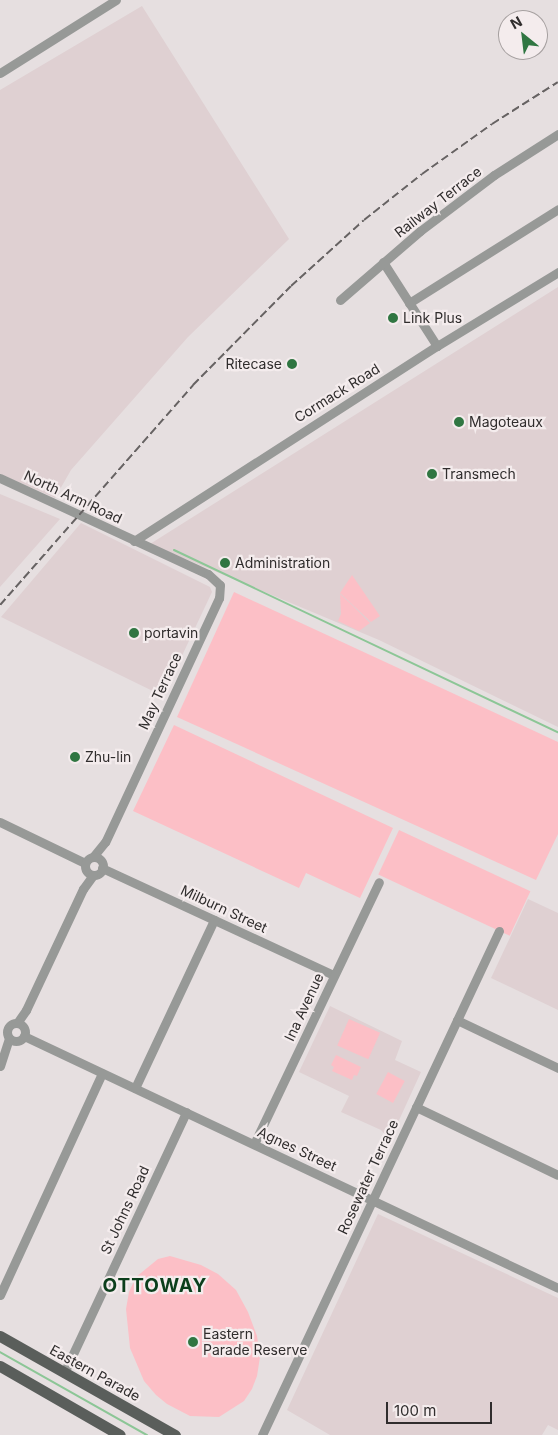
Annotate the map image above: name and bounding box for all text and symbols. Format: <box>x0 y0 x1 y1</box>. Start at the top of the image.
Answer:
north arrow <box>498 10 548 60</box>
text: N <box>507 12 525 32</box>
street label: Railway Terrace <box>391 163 485 241</box>
place label: Link Plus <box>403 310 462 326</box>
marker: Link Plus <box>387 312 399 324</box>
place label: Ritecase <box>225 356 282 372</box>
marker: Ritecase <box>286 358 298 370</box>
street label: Cormack Road <box>291 360 383 426</box>
place label: Magoteaux <box>469 414 543 430</box>
marker: Magoteaux <box>453 416 465 428</box>
place label: Transmech <box>442 466 516 482</box>
street label: North Arm Road <box>21 467 125 527</box>
marker: Transmech <box>426 468 438 480</box>
place label: Administration <box>235 555 330 571</box>
marker: Administration <box>219 557 231 569</box>
place label: portavin <box>144 625 198 641</box>
marker: portavin <box>128 627 140 639</box>
street label: May Terrace <box>135 650 185 732</box>
place label: Zhu-lin <box>85 749 131 765</box>
marker: Zhu-lin <box>69 751 81 763</box>
street label: Milburn Street <box>178 882 270 936</box>
street label: Ina Avenue <box>281 970 327 1044</box>
street label: Rosewater Terrace <box>334 1117 402 1237</box>
street label: Agnes Street <box>255 1123 339 1175</box>
street label: St Johns Road <box>97 1163 153 1257</box>
district label: OTTOWAY <box>102 1275 208 1297</box>
place label: Eastern Parade Reserve <box>203 1326 307 1358</box>
marker: Eastern Parade Reserve <box>187 1336 199 1348</box>
street label: Eastern Parade <box>47 1341 143 1405</box>
scale bar <box>388 1392 494 1424</box>
text: 100 m <box>394 1401 436 1420</box>

